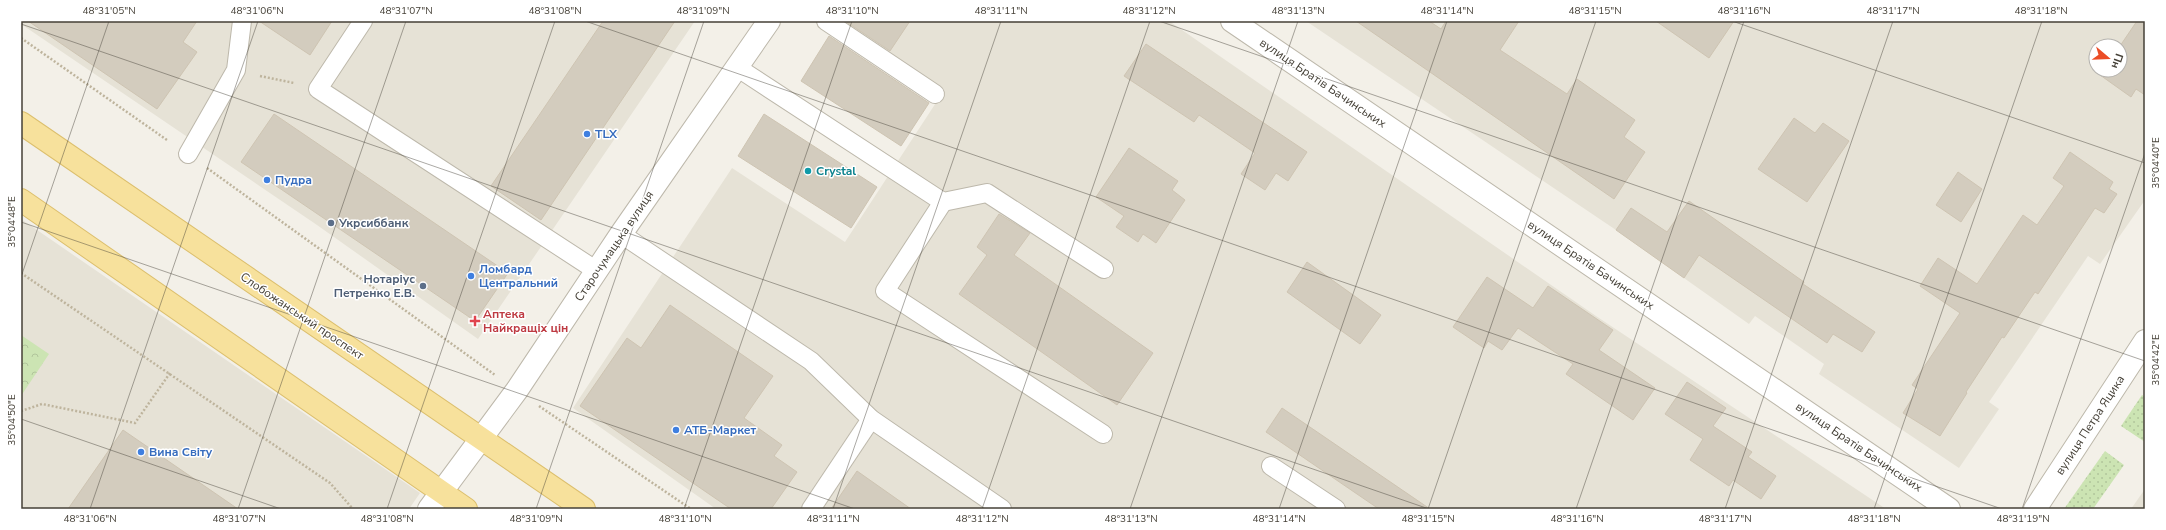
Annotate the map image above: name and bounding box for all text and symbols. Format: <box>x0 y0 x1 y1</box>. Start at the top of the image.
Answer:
text: 48°31'05"N <box>82 4 136 18</box>
text: 48°31'06"N <box>230 4 284 18</box>
text: 48°31'07"N <box>379 4 433 18</box>
text: 48°31'08"N <box>528 4 582 18</box>
text: 48°31'09"N <box>676 4 730 18</box>
text: 48°31'10"N <box>825 4 879 18</box>
text: 48°31'11"N <box>974 4 1028 18</box>
text: 48°31'12"N <box>1122 4 1176 18</box>
text: 48°31'13"N <box>1271 4 1325 18</box>
text: 48°31'14"N <box>1420 4 1474 18</box>
text: 48°31'15"N <box>1568 4 1622 18</box>
text: 48°31'16"N <box>1717 4 1771 18</box>
text: 48°31'17"N <box>1866 4 1920 18</box>
text: 48°31'18"N <box>2014 4 2068 18</box>
street label: вулиця Братів Бачинських <box>1257 35 1390 132</box>
north arrow <box>2088 38 2128 78</box>
text: Пн <box>2107 52 2127 71</box>
place label: TLX <box>595 126 618 142</box>
marker: TLX <box>582 129 592 139</box>
text: 35°04'40"E <box>2149 137 2163 189</box>
place label: Crystal <box>816 163 856 179</box>
marker: Crystal <box>803 166 813 176</box>
place label: Пудра <box>275 172 312 188</box>
marker: Пудра <box>262 175 272 185</box>
street label: Старочумацька вулиця <box>571 187 657 305</box>
text: 35°04'48"E <box>5 196 19 248</box>
place label: Укрсиббанк <box>338 215 409 231</box>
street label: вулиця Братів Бачинських <box>1525 217 1658 314</box>
marker: Укрсиббанк <box>326 218 336 228</box>
place label: Ломбард Центральний <box>479 261 558 291</box>
street label: Слобожанський проспект <box>237 269 367 364</box>
place label: Нотаріус Петренко Е.В. <box>334 271 415 301</box>
marker: Ломбард Центральний <box>466 271 476 281</box>
marker: Нотаріус Петренко Е.В. <box>418 281 428 291</box>
place label: Аптека Найкращiх цiн <box>483 306 568 336</box>
marker: Аптека Найкращiх цiн <box>470 316 480 326</box>
text: 35°04'42"E <box>2149 334 2163 386</box>
street label: вулиця Петра Яцика <box>2052 372 2128 478</box>
text: 35°04'50"E <box>5 394 19 446</box>
street label: вулиця Братів Бачинських <box>1793 399 1926 496</box>
place label: АТБ-Маркет <box>684 422 757 438</box>
marker: АТБ-Маркет <box>671 425 681 435</box>
place label: Вина Світу <box>149 444 213 460</box>
marker: Вина Світу <box>136 447 146 457</box>
text: 48°31'06"N <box>63 512 117 526</box>
text: 48°31'07"N <box>212 512 266 526</box>
text: 48°31'08"N <box>360 512 414 526</box>
text: 48°31'09"N <box>509 512 563 526</box>
text: 48°31'10"N <box>658 512 712 526</box>
text: 48°31'11"N <box>806 512 860 526</box>
text: 48°31'12"N <box>955 512 1009 526</box>
text: 48°31'13"N <box>1104 512 1158 526</box>
text: 48°31'14"N <box>1252 512 1306 526</box>
text: 48°31'15"N <box>1401 512 1455 526</box>
text: 48°31'16"N <box>1550 512 1604 526</box>
text: 48°31'17"N <box>1698 512 1752 526</box>
text: 48°31'18"N <box>1847 512 1901 526</box>
text: 48°31'19"N <box>1996 512 2050 526</box>

